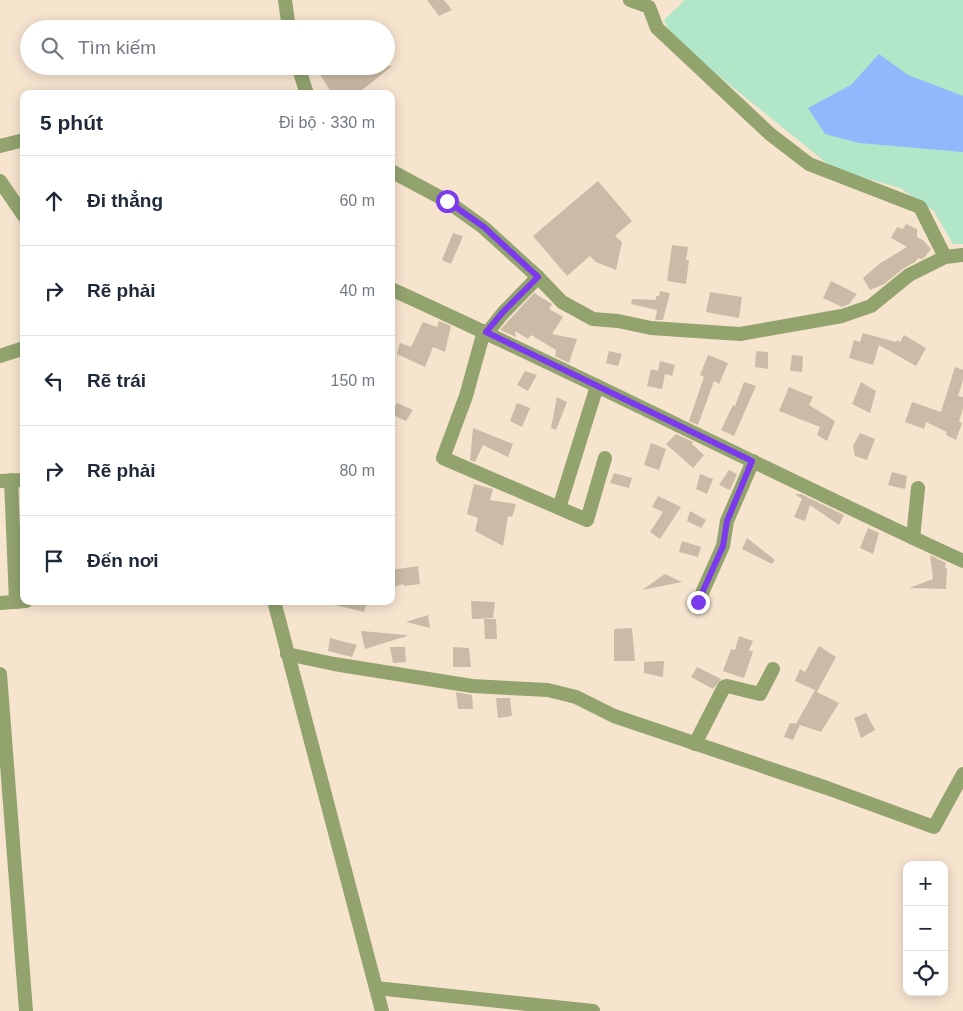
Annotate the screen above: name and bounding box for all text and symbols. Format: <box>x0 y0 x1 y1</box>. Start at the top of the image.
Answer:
search box <box>20 20 395 75</box>
icon: search <box>38 34 66 62</box>
text: Tìm kiếm <box>78 37 156 58</box>
text: 5 phút <box>40 111 103 134</box>
text: Đi bộ · 330 m <box>279 114 375 131</box>
icon: ahead <box>40 187 68 215</box>
text: Đi thẳng <box>87 190 163 211</box>
route start <box>436 190 459 213</box>
text: 60 m <box>339 192 375 209</box>
icon: right <box>40 277 68 305</box>
text: Rẽ phải <box>87 280 156 301</box>
text: 40 m <box>339 282 375 299</box>
icon: left <box>40 367 68 395</box>
text: Rẽ trái <box>87 370 146 391</box>
text: 150 m <box>331 372 375 389</box>
icon: right <box>40 457 68 485</box>
text: Rẽ phải <box>87 460 156 481</box>
text: 80 m <box>339 462 375 479</box>
icon: arrive <box>40 547 68 575</box>
text: Đến nơi <box>87 550 159 571</box>
route end <box>687 591 710 614</box>
map controls <box>903 861 948 996</box>
button: + <box>903 861 948 906</box>
button: − <box>903 906 948 951</box>
button: locate <box>903 951 948 996</box>

